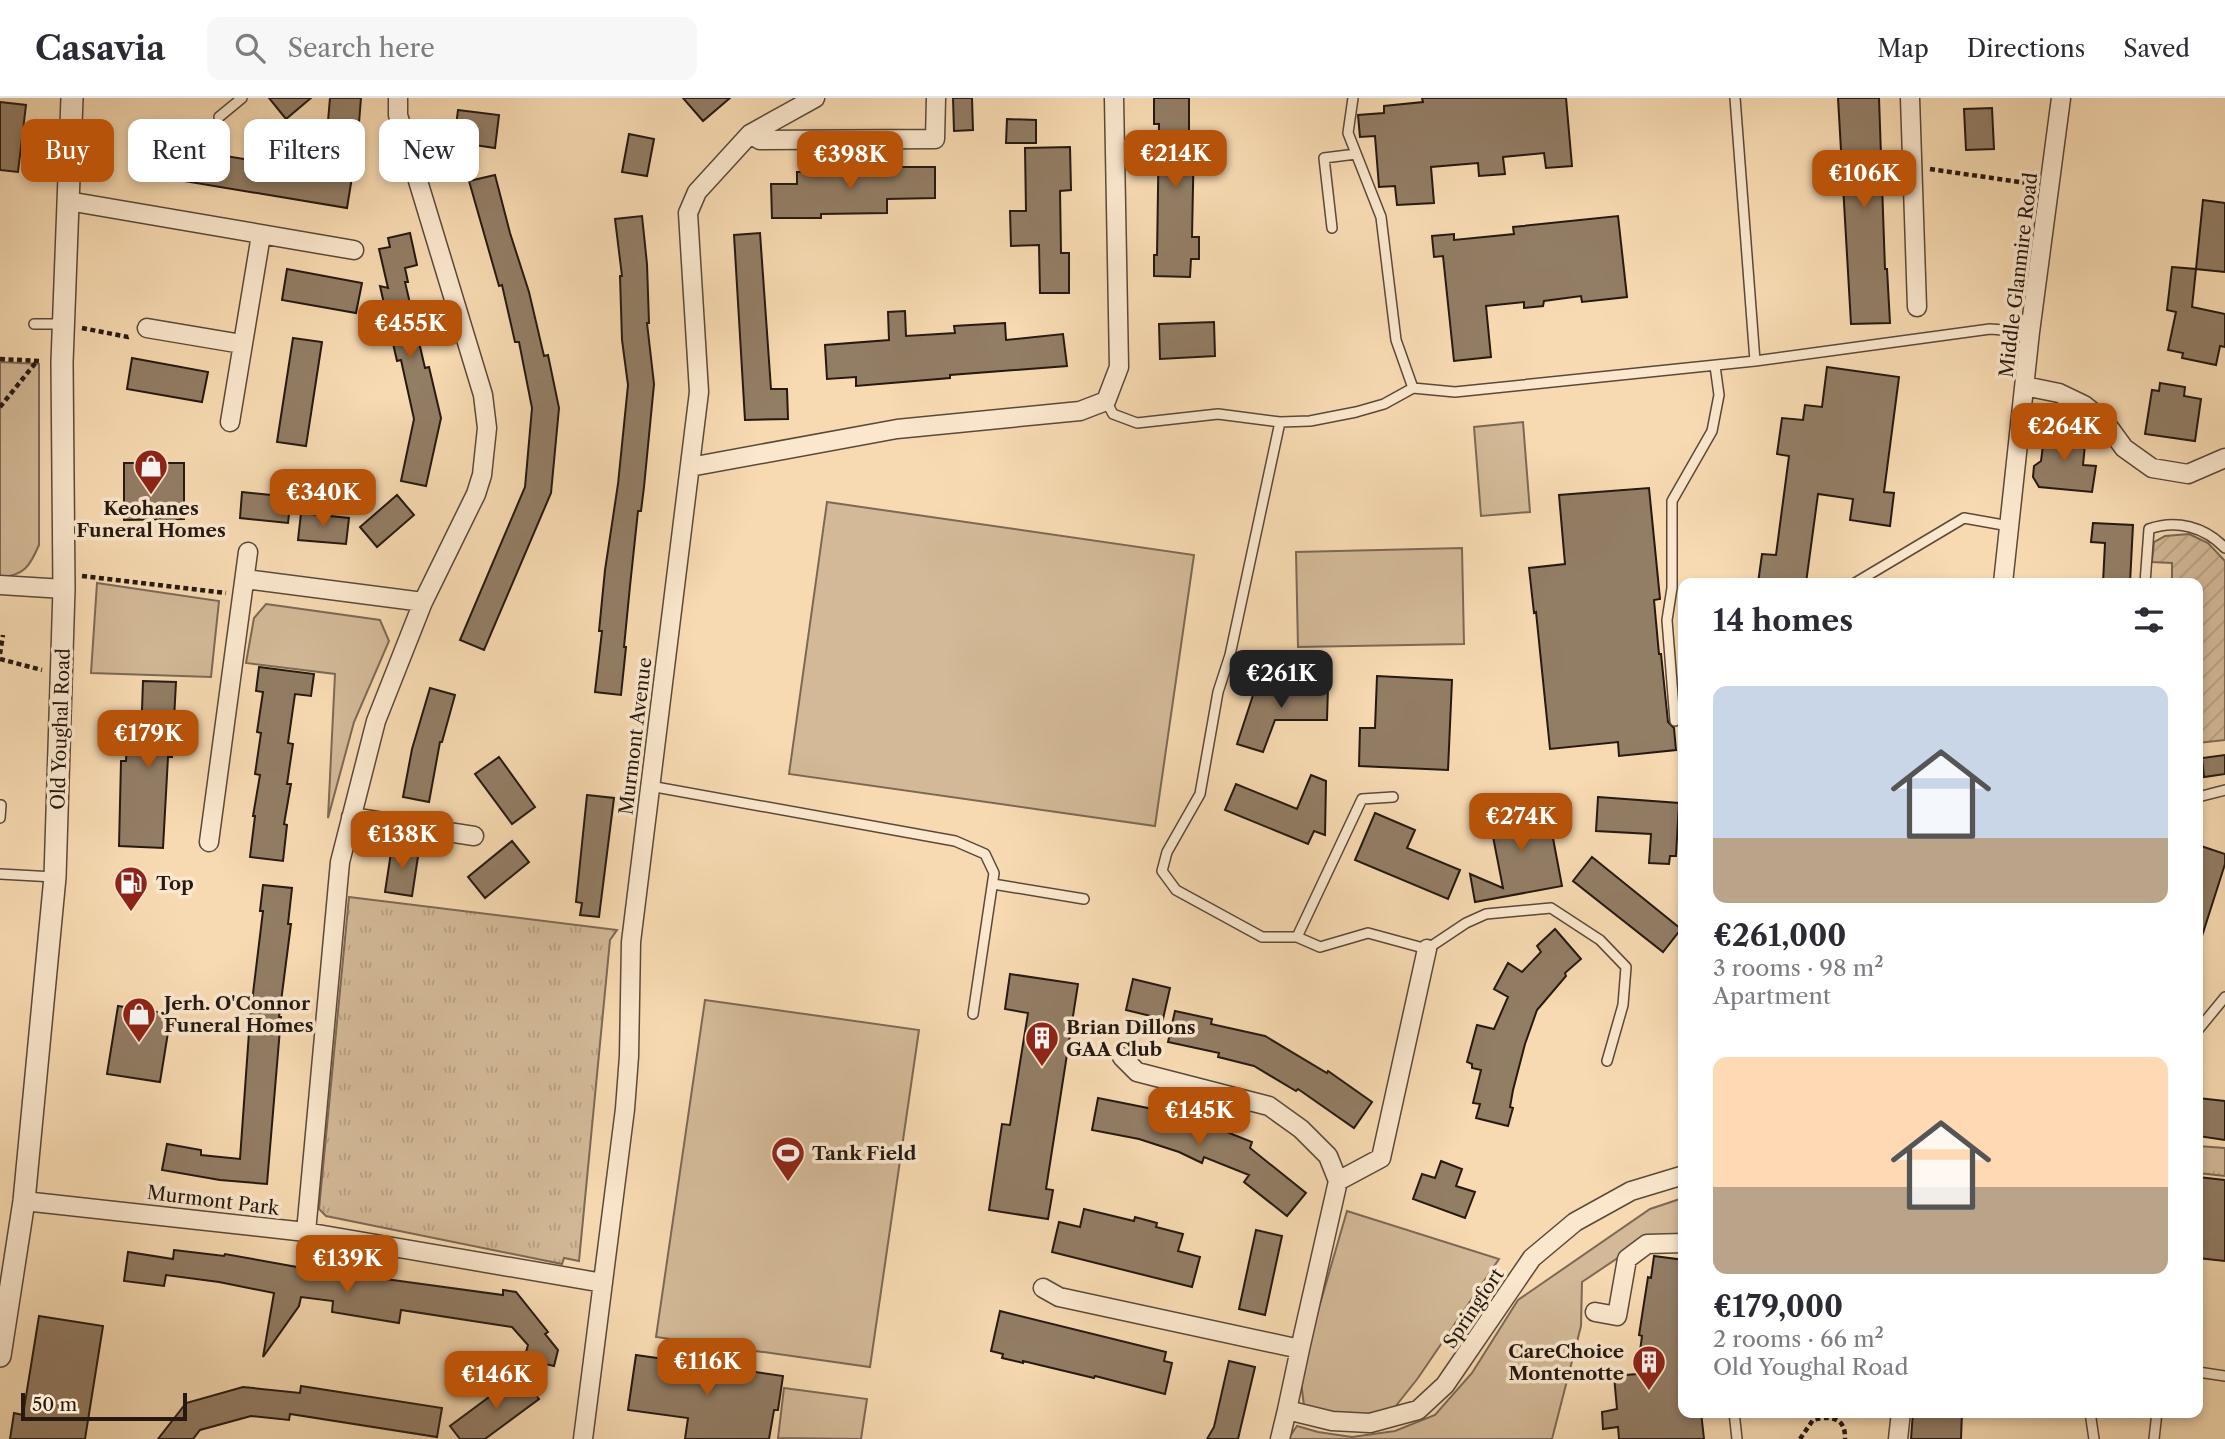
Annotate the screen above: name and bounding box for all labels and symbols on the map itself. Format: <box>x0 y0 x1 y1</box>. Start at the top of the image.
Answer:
pin: €214K <box>1126 130 1224 190</box>
pin: €398K <box>801 132 899 191</box>
pin: €106K <box>1815 150 1913 210</box>
street label: Middle Glanmire Road <box>1995 171 2043 379</box>
pin: €455K <box>361 300 459 360</box>
pin: €264K <box>2015 404 2113 463</box>
shop icon: Keohanes Funeral Homes <box>132 447 170 496</box>
pin: €340K <box>274 470 372 529</box>
place label: Keohanes Funeral Homes <box>76 497 226 542</box>
street label: Old Youghal Road <box>46 647 75 810</box>
pin: €261K <box>1232 650 1330 710</box>
street label: Murmont Avenue <box>614 656 657 816</box>
pin: €179K <box>99 710 197 770</box>
pin: €274K <box>1472 794 1570 853</box>
pin: €138K <box>353 812 451 871</box>
fuel station icon: Top <box>112 864 150 913</box>
place label: Top <box>156 872 194 895</box>
place label: Jerh. O'Connor Funeral Homes <box>161 992 314 1037</box>
shop icon: Jerh. O'Connor Funeral Homes <box>120 995 158 1044</box>
place label: Brian Dillons GAA Club <box>1066 1016 1196 1061</box>
building icon: Brian Dillons GAA Club <box>1023 1019 1061 1068</box>
pin: €145K <box>1150 1088 1248 1147</box>
sports icon: Tank Field <box>769 1134 807 1183</box>
place label: Tank Field <box>812 1142 917 1165</box>
street label: Murmont Park <box>146 1181 281 1220</box>
pin: €139K <box>298 1236 396 1295</box>
street label: Springfort <box>1438 1264 1509 1353</box>
pin: €116K <box>658 1338 756 1398</box>
place label: CareChoice Montenotte <box>1508 1340 1624 1385</box>
building icon: CareChoice Montenotte <box>1630 1343 1668 1392</box>
pin: €146K <box>447 1352 545 1411</box>
scale bar <box>21 1390 187 1422</box>

